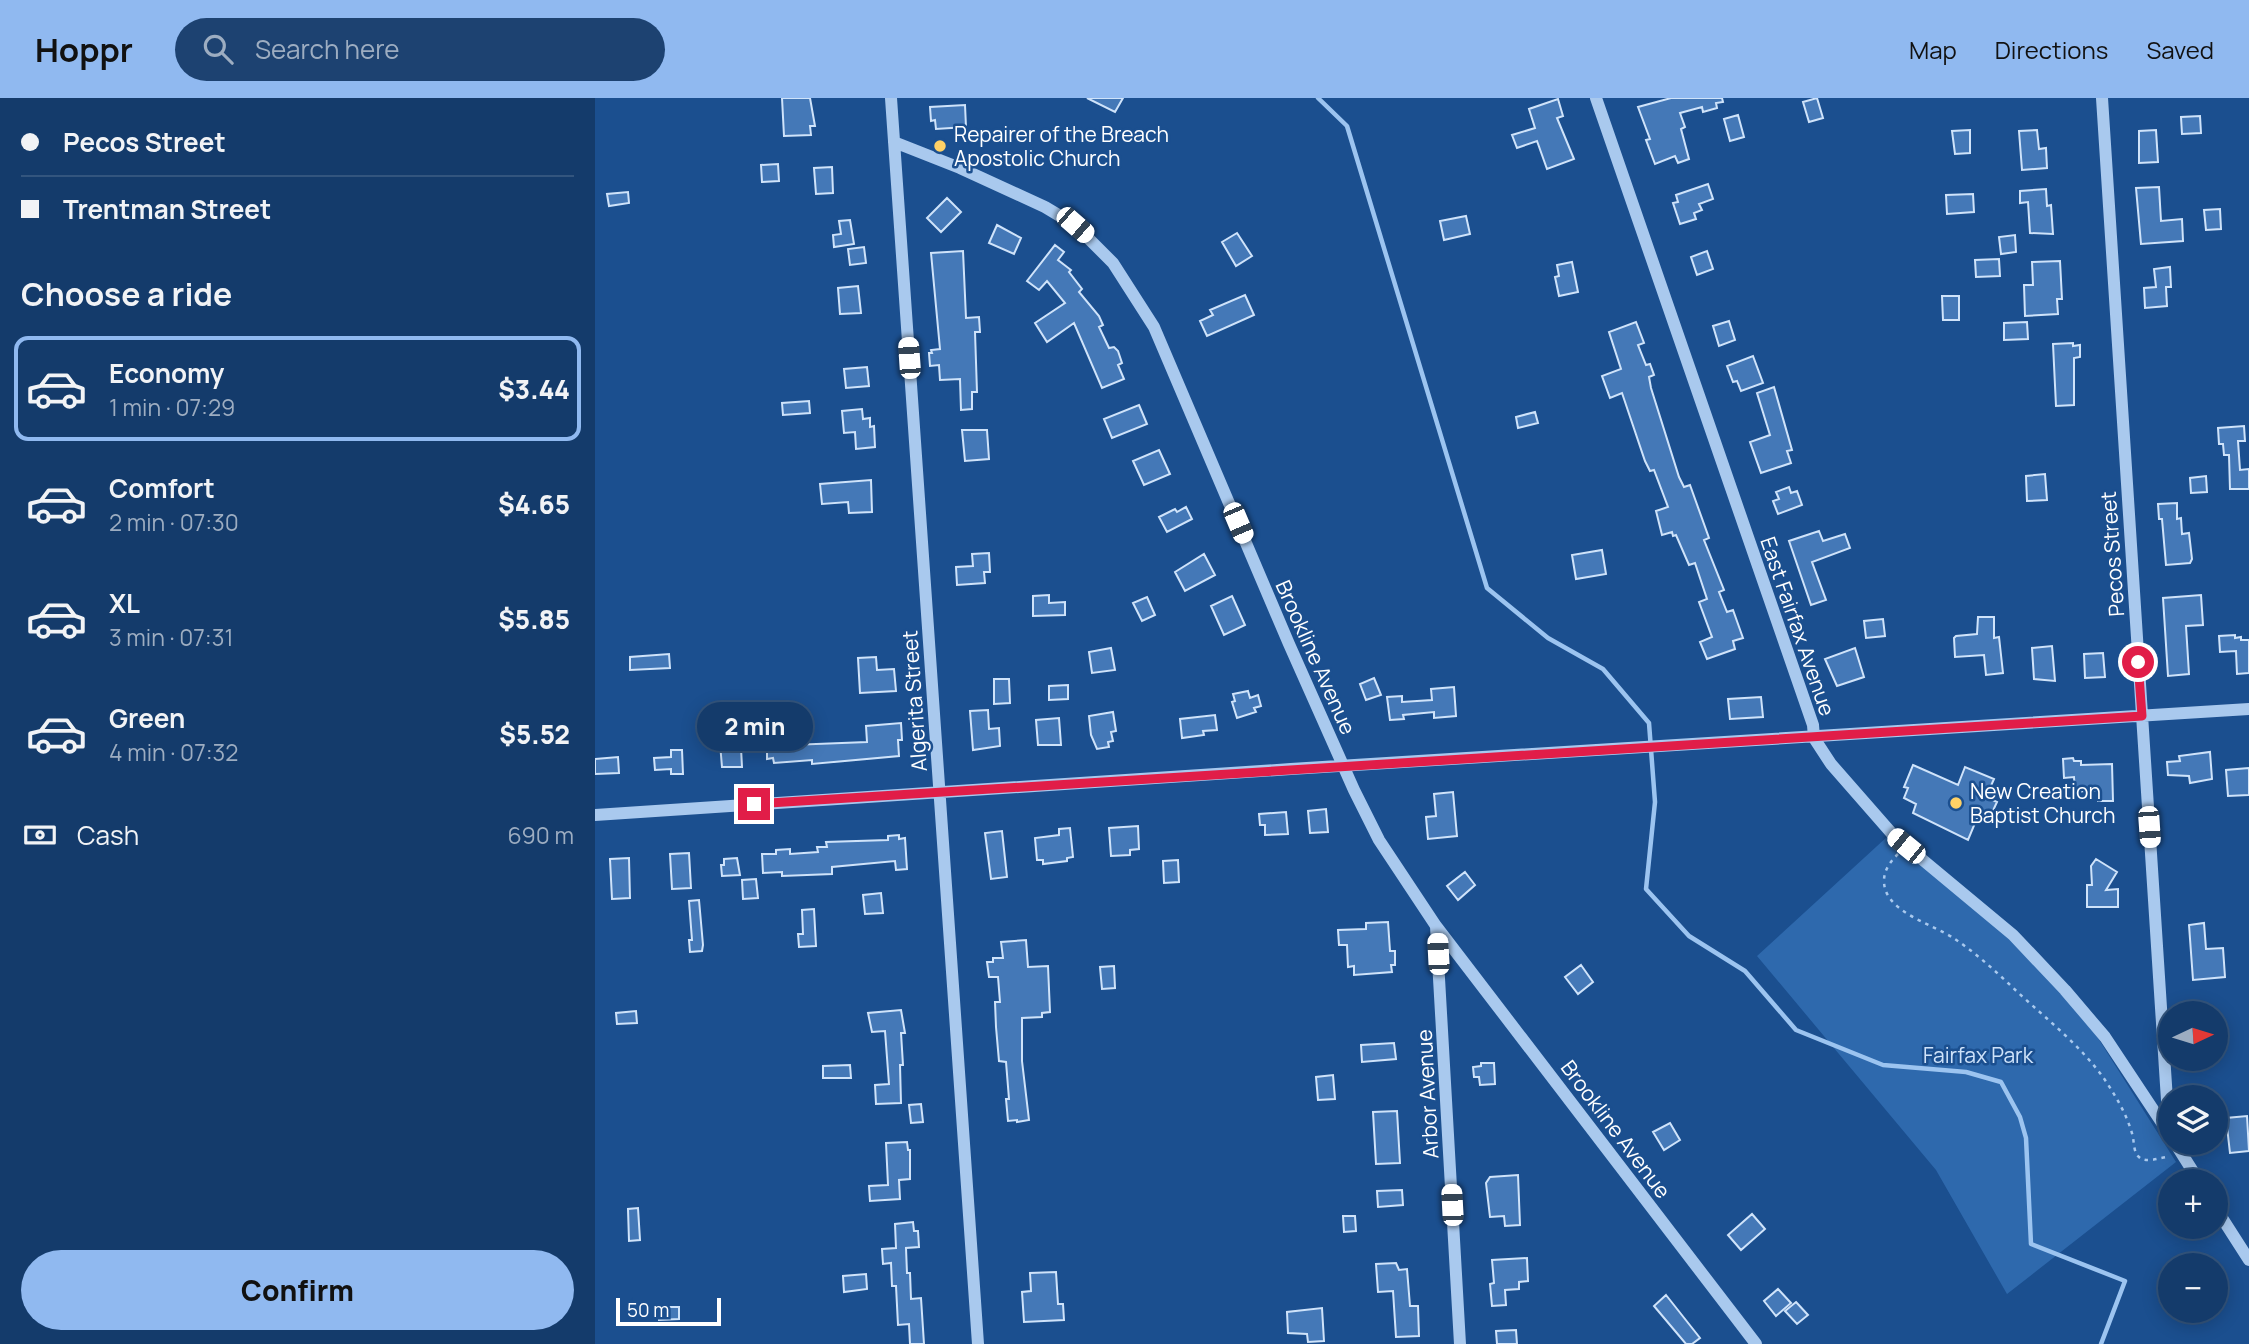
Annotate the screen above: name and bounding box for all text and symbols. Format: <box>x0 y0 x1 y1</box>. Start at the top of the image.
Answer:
search box <box>175 18 665 81</box>
text: Hoppr <box>35 27 133 72</box>
icon: search <box>199 30 237 68</box>
text: Search here <box>255 31 400 67</box>
text: Map <box>1909 33 1957 66</box>
text: Directions <box>1995 33 2108 66</box>
text: Saved <box>2146 33 2214 66</box>
place label: Repairer of the Breach Apostolic Church <box>954 120 1169 172</box>
text: Pecos Street <box>63 124 226 160</box>
marker: Repairer of the Breach Apostolic Church <box>932 138 948 154</box>
text: Trentman Street <box>63 191 271 227</box>
car <box>1053 203 1098 247</box>
text: Choose a ride <box>21 272 232 316</box>
car <box>898 336 921 380</box>
text: Economy <box>109 355 224 391</box>
icon: car <box>25 357 88 420</box>
text: $3.44 <box>498 371 570 407</box>
text: 1 min · 07:29 <box>109 391 235 423</box>
text: Comfort <box>109 470 215 506</box>
icon: car <box>25 472 88 535</box>
text: $4.65 <box>498 486 570 522</box>
street label: Pecos Street <box>2094 490 2130 618</box>
car <box>1221 500 1256 546</box>
text: 2 min · 07:30 <box>109 506 239 538</box>
street label: East Fairfax Avenue <box>1754 533 1842 719</box>
street label: Brookline Avenue <box>1269 575 1363 739</box>
text: XL <box>109 585 140 621</box>
icon: car <box>25 587 88 650</box>
text: $5.85 <box>498 601 570 637</box>
text: 3 min · 07:31 <box>109 621 233 653</box>
street label: Algerita Street <box>895 630 933 772</box>
route start <box>2122 646 2154 678</box>
text: Green <box>109 700 185 736</box>
icon: car <box>25 702 88 765</box>
callout: 2 min <box>696 702 812 752</box>
text: 2 min <box>725 710 786 742</box>
text: $5.52 <box>499 716 570 752</box>
text: 4 min · 07:32 <box>109 736 238 768</box>
place label: New Creation Baptist Church <box>1970 777 2115 829</box>
route end <box>738 788 770 820</box>
marker: New Creation Baptist Church <box>1948 795 1964 811</box>
car <box>2138 805 2161 849</box>
icon: cash <box>21 816 59 854</box>
text: Cash <box>77 817 139 853</box>
text: 690 m <box>508 819 574 851</box>
car <box>1884 825 1929 867</box>
car <box>1427 932 1450 976</box>
north arrow <box>2158 1001 2228 1071</box>
map controls <box>2158 1001 2228 1323</box>
street label: Arbor Avenue <box>1410 1029 1444 1159</box>
park label: Fairfax Park <box>1923 1041 2034 1069</box>
street label: Brookline Avenue <box>1555 1054 1677 1204</box>
button: layers <box>2158 1085 2228 1155</box>
button: + <box>2158 1169 2228 1239</box>
car <box>1441 1183 1464 1227</box>
button: Confirm <box>21 1250 574 1330</box>
button: − <box>2158 1253 2228 1323</box>
scale bar <box>616 1295 721 1327</box>
text: 50 m <box>627 1297 669 1323</box>

